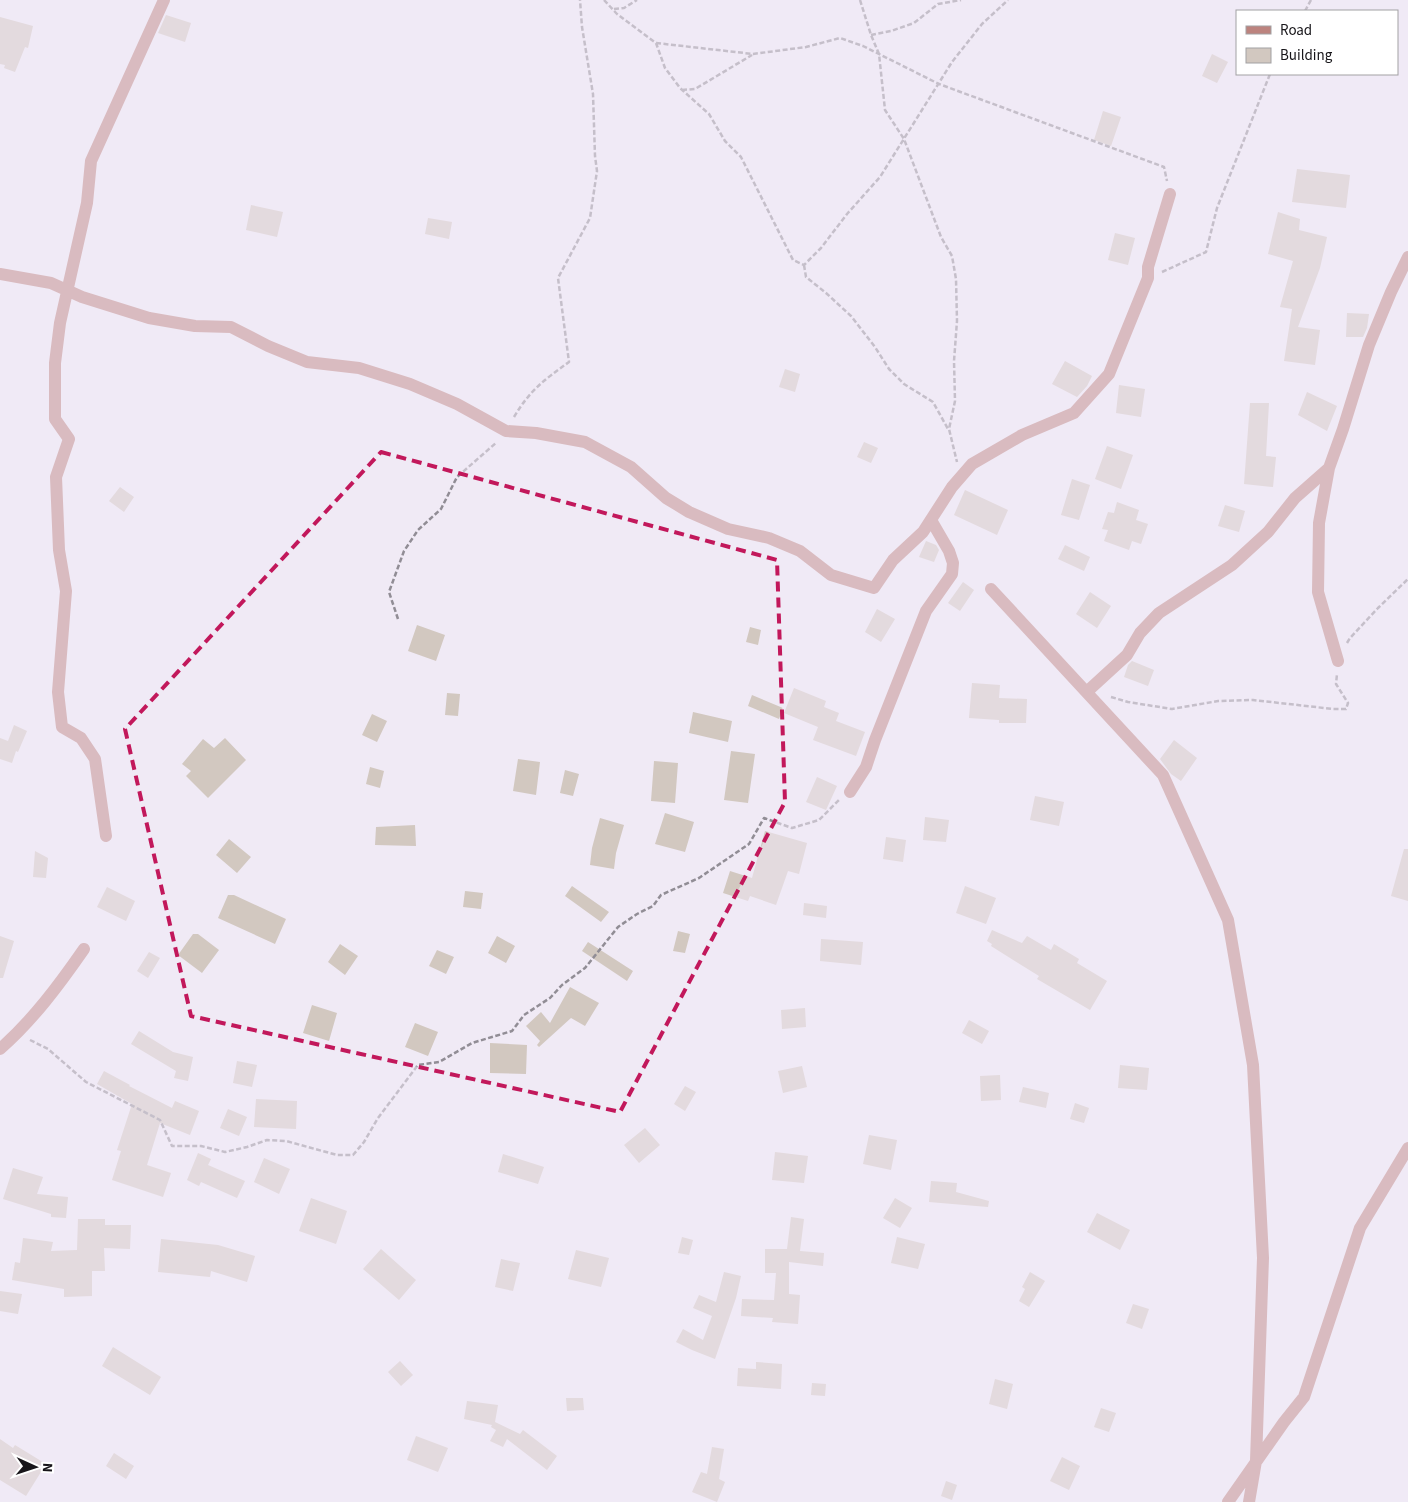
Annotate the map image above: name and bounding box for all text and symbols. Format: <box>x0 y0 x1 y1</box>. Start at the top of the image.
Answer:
legend <box>1236 10 1398 75</box>
text: Road <box>1280 20 1312 41</box>
text: Building <box>1280 45 1333 66</box>
north arrow <box>10 1442 60 1492</box>
text: N <box>37 1462 57 1473</box>

